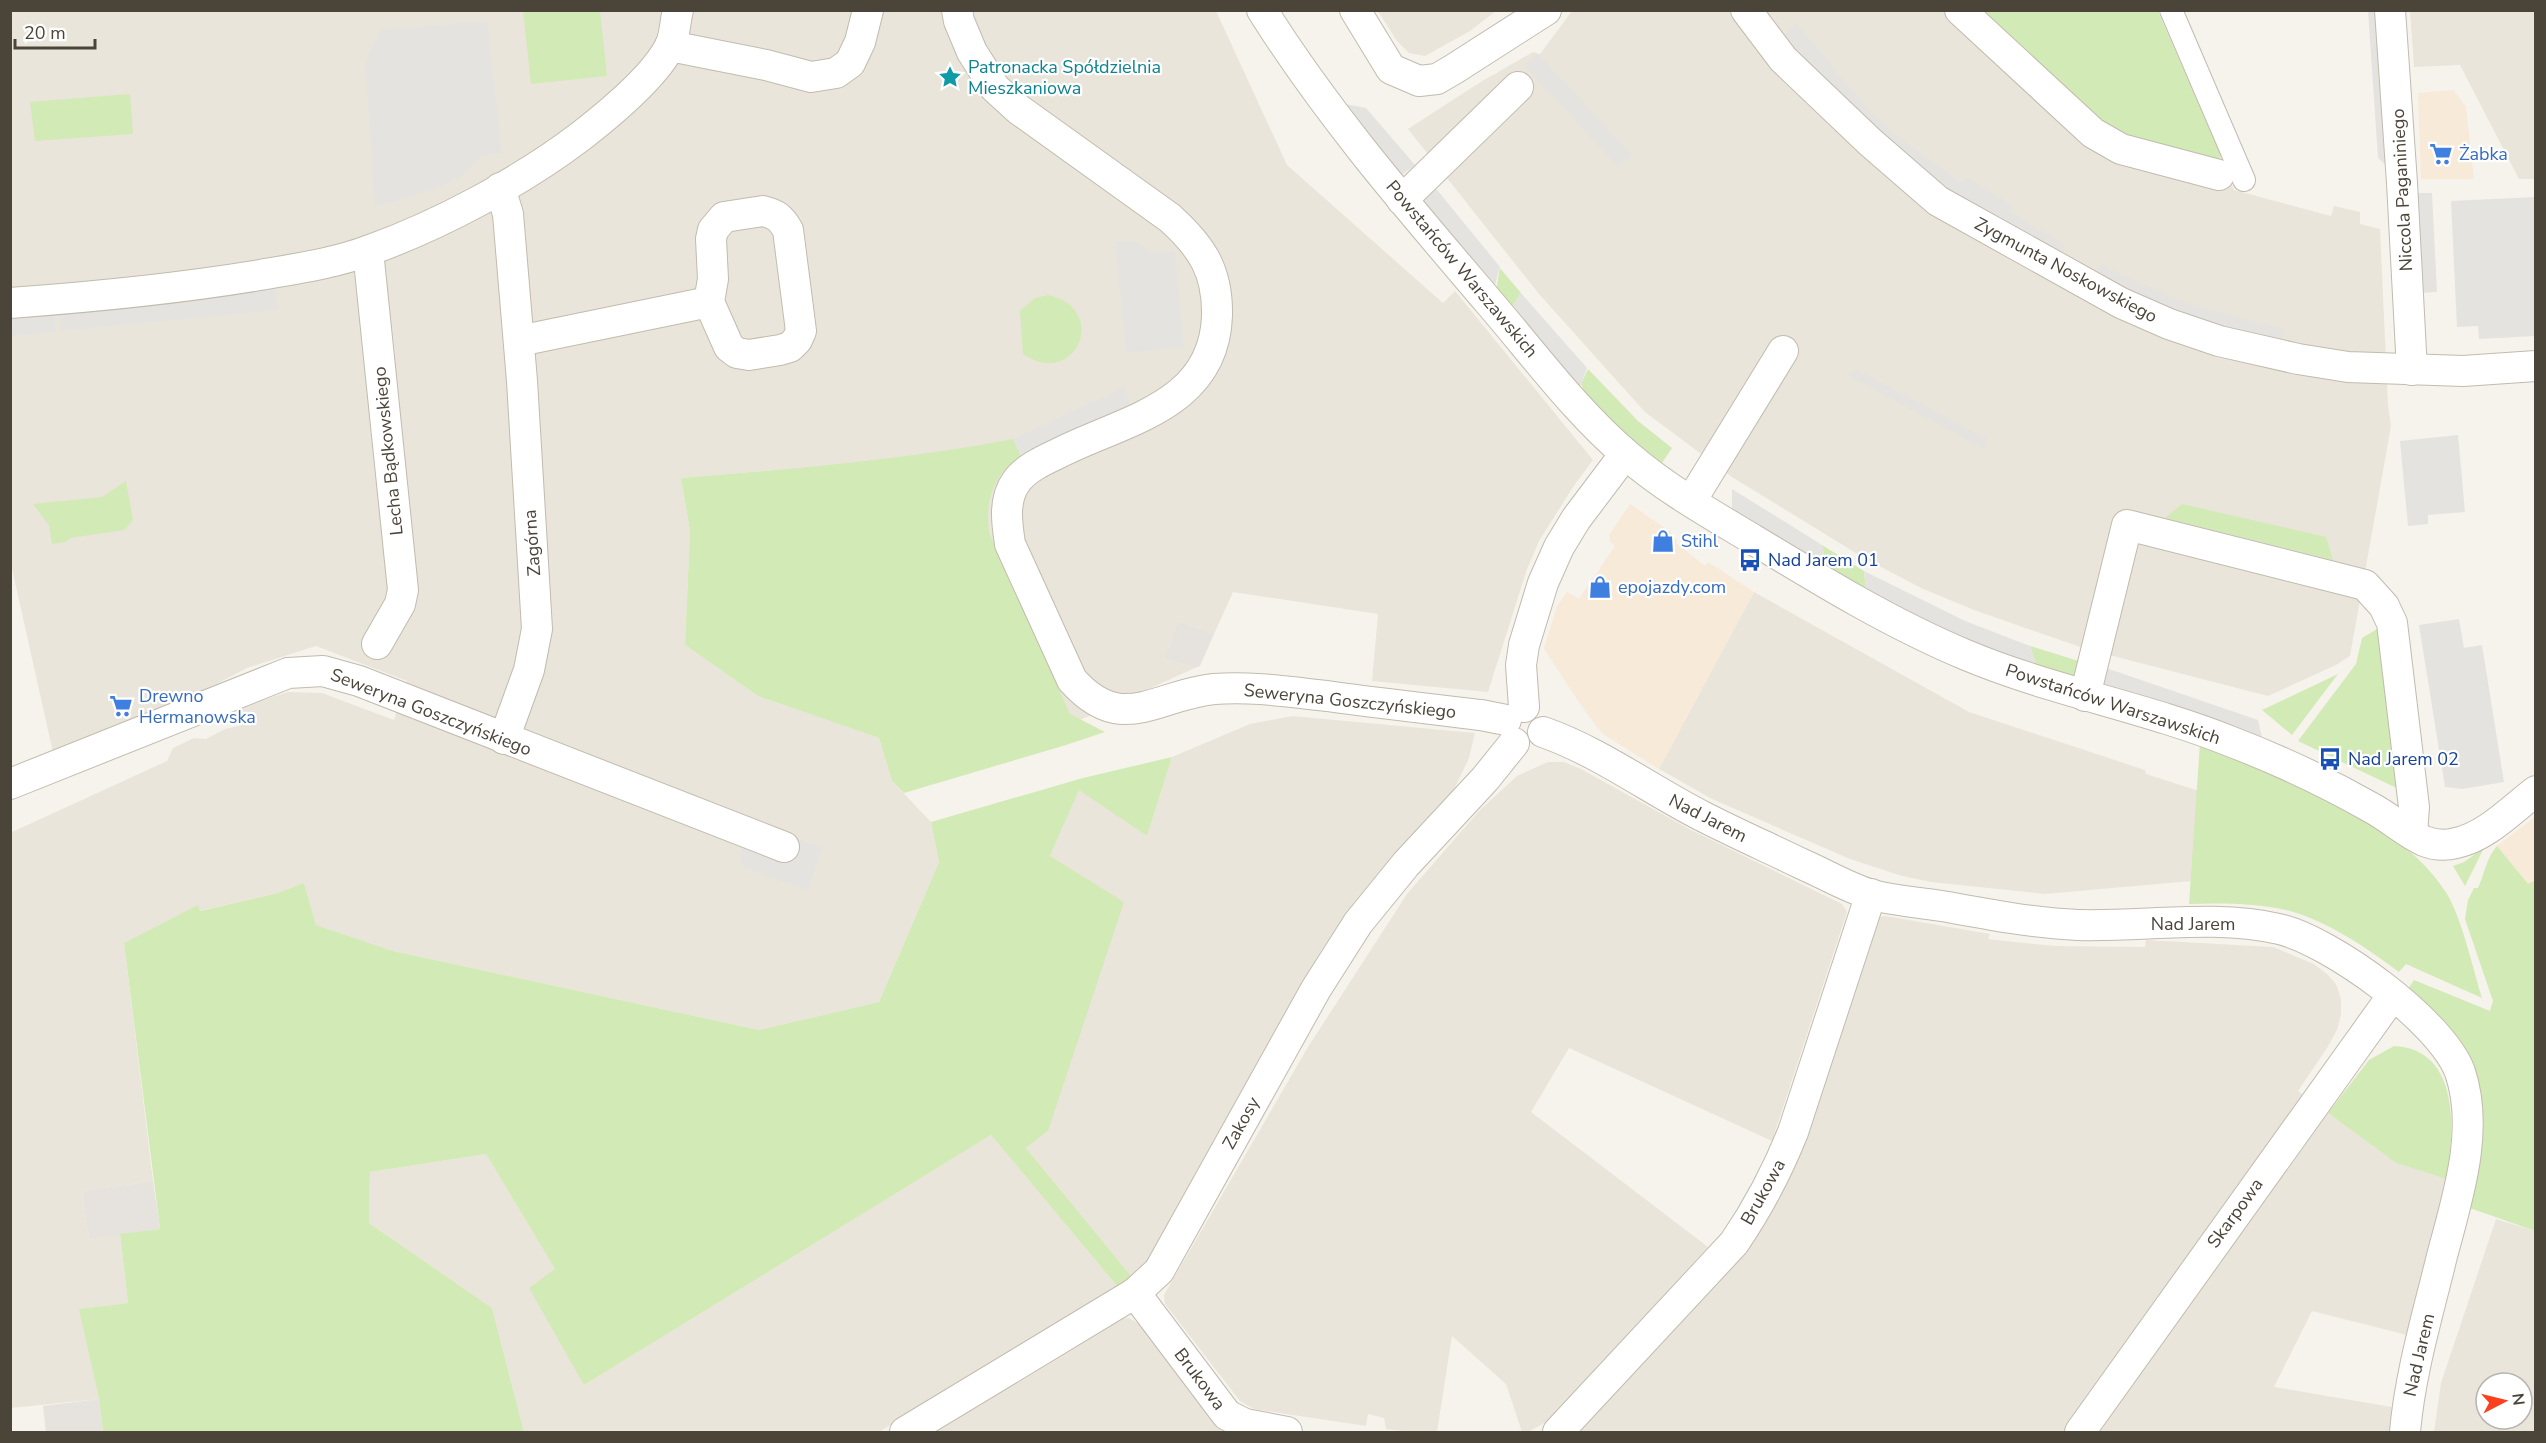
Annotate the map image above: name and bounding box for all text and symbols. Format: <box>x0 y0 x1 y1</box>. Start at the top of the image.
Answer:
scale bar <box>15 12 94 50</box>
text: 20 m <box>24 21 66 45</box>
place label: Patronacka Spółdzielnia Mieszkaniowa <box>968 55 1161 100</box>
place icon: Patronacka Spółdzielnia Mieszkaniowa <box>937 64 963 90</box>
street label: Niccola Paganiniego <box>2386 108 2418 272</box>
supermarket icon: Żabka <box>2428 141 2454 167</box>
place label: Żabka <box>2459 142 2508 166</box>
street label: Powstańców Warszawskich <box>1381 175 1543 363</box>
street label: Zygmunta Noskowskiego <box>1971 212 2161 328</box>
street label: Lecha Bądkowskiego <box>367 365 409 537</box>
street label: Zagórna <box>518 509 546 577</box>
shop icon: Stihl <box>1650 528 1676 554</box>
place label: Stihl <box>1681 529 1719 553</box>
bus stop icon: Nad Jarem 01 <box>1737 547 1763 573</box>
place label: Nad Jarem 01 <box>1768 548 1879 572</box>
shop icon: epojazdy.com <box>1587 574 1613 600</box>
place label: epojazdy.com <box>1618 575 1726 599</box>
street label: Powstańców Warszawskich <box>2003 658 2223 750</box>
street label: Seweryna Goszczyńskiego <box>327 663 535 761</box>
street label: Seweryna Goszczyńskiego <box>1243 678 1457 724</box>
place label: Drewno Hermanowska <box>139 684 256 729</box>
supermarket icon: Drewno Hermanowska <box>108 693 134 719</box>
bus stop icon: Nad Jarem 02 <box>2317 746 2343 772</box>
place label: Nad Jarem 02 <box>2348 747 2459 771</box>
street label: Nad Jarem <box>1665 788 1751 848</box>
street label: Nad Jarem <box>2151 912 2235 936</box>
street label: Zakosy <box>1217 1092 1266 1154</box>
street label: Brukowa <box>1735 1155 1791 1229</box>
street label: Skarpowa <box>2202 1173 2268 1253</box>
street label: Nad Jarem <box>2398 1311 2440 1399</box>
street label: Brukowa <box>1169 1343 1231 1415</box>
north arrow <box>2474 1371 2534 1431</box>
text: N <box>2506 1392 2530 1407</box>

